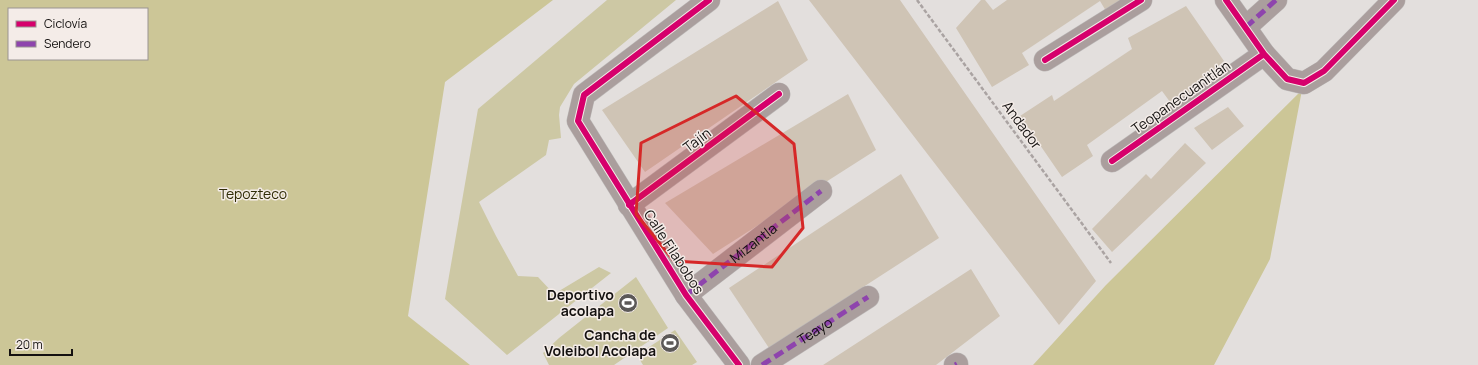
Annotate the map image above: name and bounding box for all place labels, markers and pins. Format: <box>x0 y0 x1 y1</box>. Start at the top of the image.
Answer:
place label: Deportivo acolapa <box>547 285 614 320</box>
sports icon: Deportivo acolapa <box>617 292 639 314</box>
place label: Cancha de Voleibol Acolapa <box>544 325 656 360</box>
sports icon: Cancha de Voleibol Acolapa <box>659 332 681 354</box>

